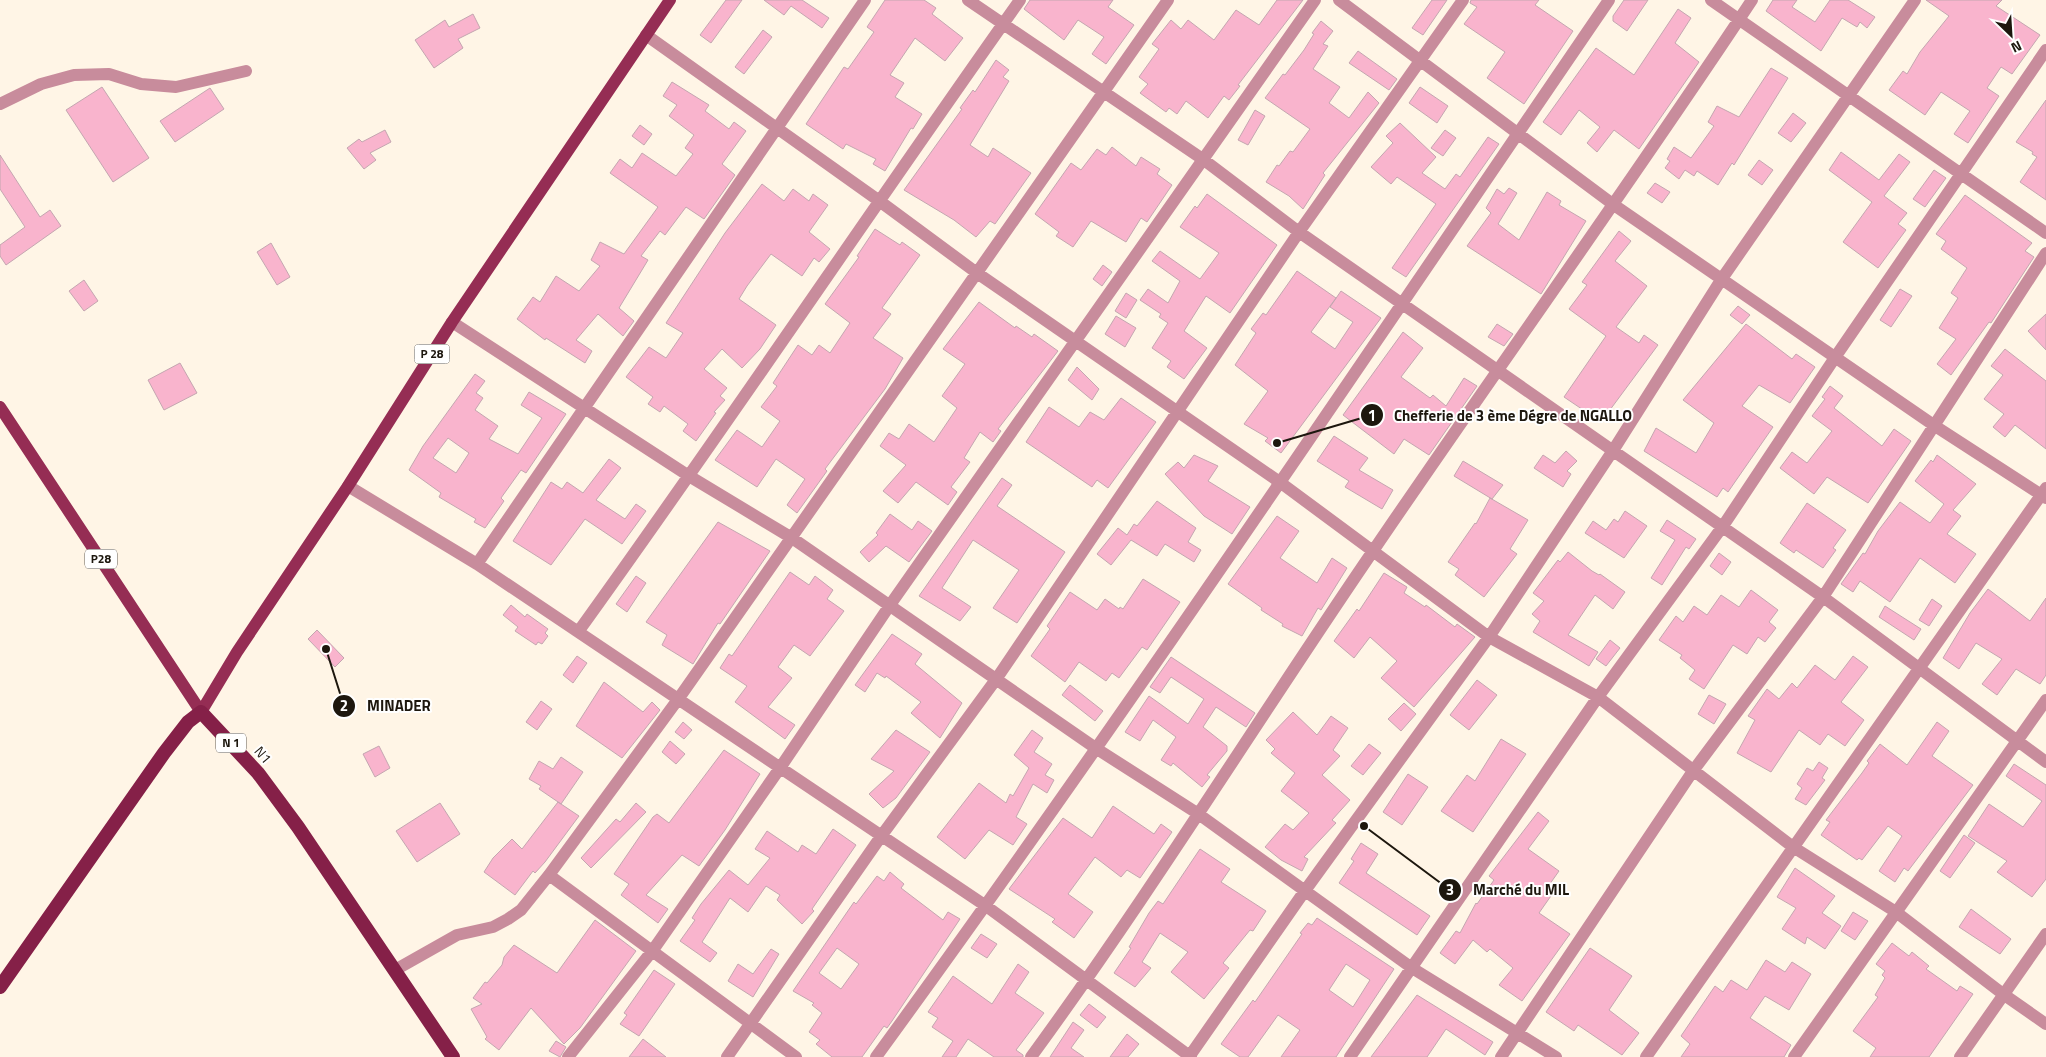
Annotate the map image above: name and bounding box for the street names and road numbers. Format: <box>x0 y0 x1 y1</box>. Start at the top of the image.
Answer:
road number: P 28 <box>414 344 450 364</box>
road number: P28 <box>85 550 117 568</box>
road number: N 1 <box>216 734 246 752</box>
street label: N1 <box>250 741 277 768</box>

